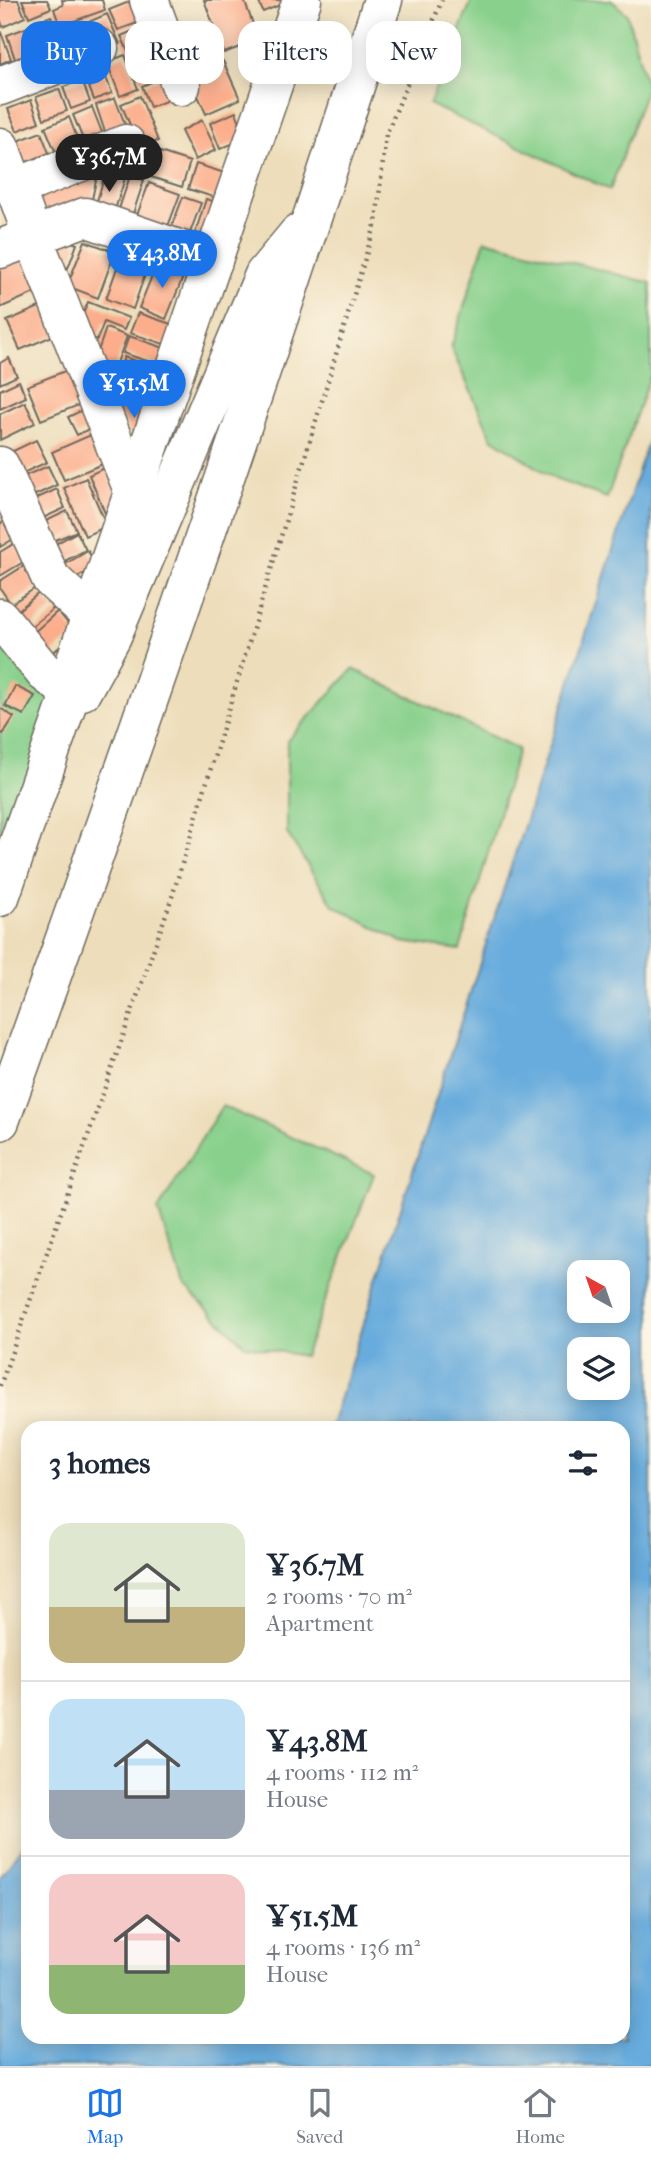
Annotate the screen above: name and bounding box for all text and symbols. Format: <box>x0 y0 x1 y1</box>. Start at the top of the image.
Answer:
chip: Buy <box>21 21 111 84</box>
chip: Rent <box>125 21 224 84</box>
chip: Filters <box>238 21 352 84</box>
chip: New <box>366 21 461 84</box>
pin: ¥36.7M <box>52 134 166 194</box>
text: ¥36.7M <box>71 143 147 170</box>
pin: ¥43.8M <box>105 230 219 290</box>
text: ¥43.8M <box>123 239 201 266</box>
pin: ¥51.5M <box>77 360 191 420</box>
text: ¥51.5M <box>99 369 169 396</box>
north arrow <box>567 1260 630 1323</box>
map controls <box>567 1260 630 1400</box>
button: layers <box>567 1337 630 1400</box>
icon: filters <box>564 1444 602 1482</box>
text: 3 homes <box>49 1446 150 1481</box>
text: ¥36.7M <box>266 1548 364 1583</box>
icon: home <box>105 1551 189 1635</box>
text: 2 rooms · 70 m² <box>266 1583 412 1610</box>
text: Apartment <box>266 1610 374 1637</box>
text: ¥43.8M <box>266 1724 368 1759</box>
icon: home <box>105 1727 189 1811</box>
text: 4 rooms · 112 m² <box>266 1759 418 1786</box>
text: House <box>266 1786 328 1813</box>
text: ¥51.5M <box>266 1899 358 1934</box>
icon: home <box>105 1902 189 1986</box>
text: 4 rooms · 136 m² <box>266 1934 420 1961</box>
text: House <box>266 1961 328 1988</box>
tab: Map <box>86 2084 124 2148</box>
tab: Saved <box>296 2084 343 2148</box>
tab: Home <box>515 2084 565 2148</box>

